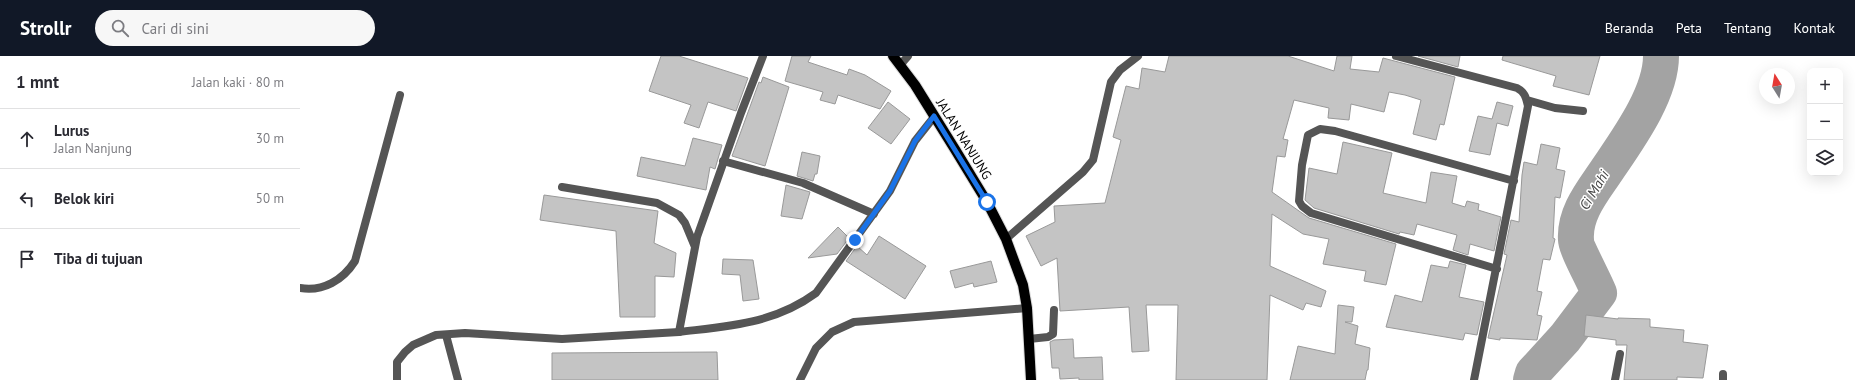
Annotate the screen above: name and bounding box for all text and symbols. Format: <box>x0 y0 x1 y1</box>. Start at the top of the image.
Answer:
search box <box>95 10 375 46</box>
text: Strollr <box>20 16 71 40</box>
icon: search <box>109 17 131 39</box>
text: Cari di sini <box>141 19 209 38</box>
text: Beranda <box>1605 19 1654 37</box>
text: Peta <box>1676 19 1702 37</box>
text: Tentang <box>1724 19 1772 37</box>
text: Kontak <box>1794 19 1835 37</box>
north arrow <box>1759 68 1795 104</box>
map controls <box>1807 68 1843 176</box>
button: + <box>1807 68 1843 104</box>
text: 1 mnt <box>16 71 59 93</box>
text: Jalan kaki · 80 m <box>192 74 284 91</box>
street label: JALAN NANJUNG <box>932 95 996 183</box>
button: − <box>1807 104 1843 140</box>
text: Lurus <box>54 121 89 140</box>
icon: ahead <box>16 128 38 150</box>
text: 30 m <box>256 130 284 147</box>
text: Jalan Nanjung <box>54 140 132 157</box>
button: layers <box>1807 140 1843 176</box>
water label: Ci Mahi <box>1575 167 1613 213</box>
icon: left <box>16 188 38 210</box>
text: Belok kiri <box>54 189 114 208</box>
text: 50 m <box>256 190 284 207</box>
route start <box>978 193 996 211</box>
route end <box>846 231 864 249</box>
icon: arrive <box>16 248 38 270</box>
text: Tiba di tujuan <box>54 249 143 268</box>

